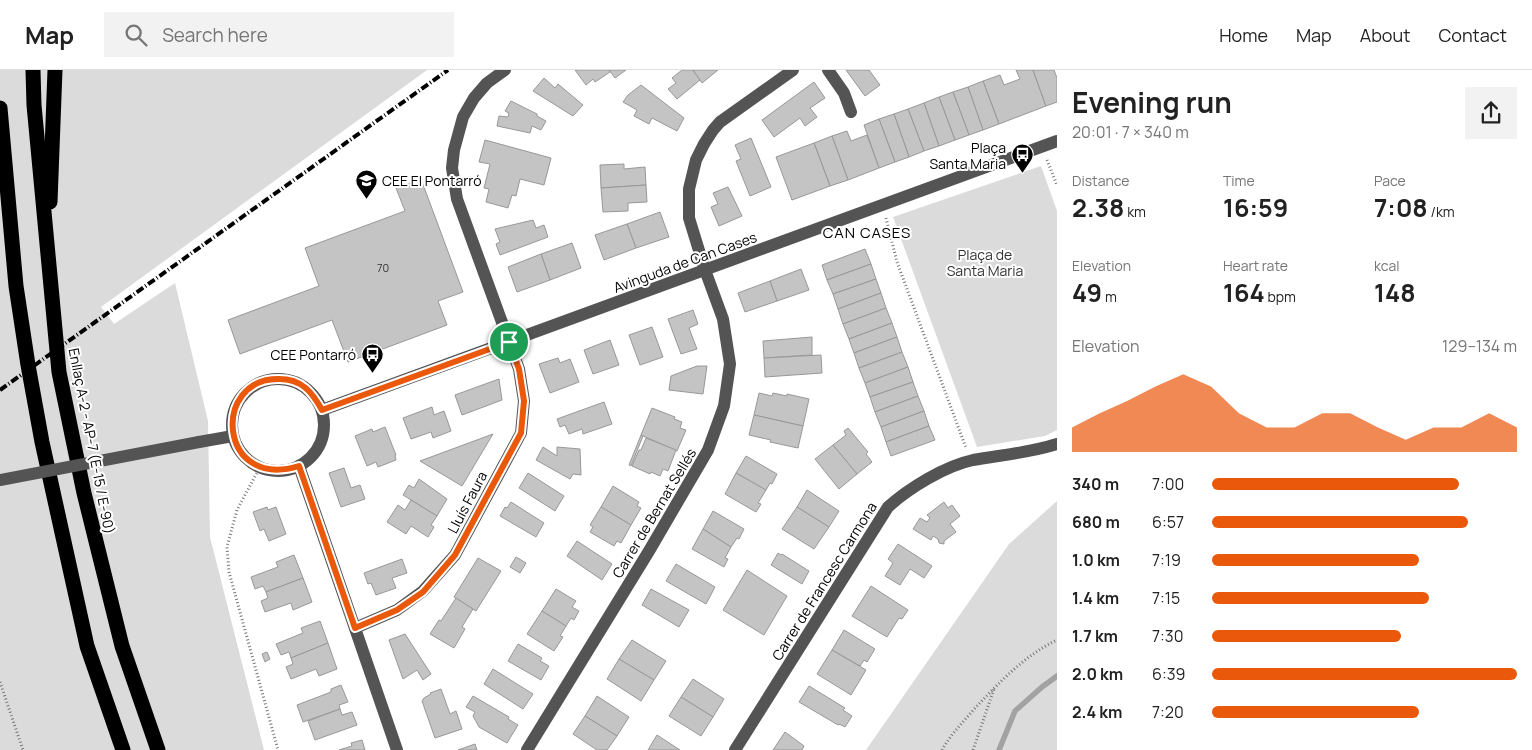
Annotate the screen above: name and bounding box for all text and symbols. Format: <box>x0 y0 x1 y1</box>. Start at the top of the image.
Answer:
search box <box>104 12 454 57</box>
text: Map <box>25 18 74 51</box>
icon: search <box>122 21 150 49</box>
text: Search here <box>162 22 268 48</box>
text: Home <box>1219 23 1268 47</box>
text: Map <box>1296 23 1332 47</box>
text: About <box>1360 23 1410 47</box>
text: Contact <box>1438 23 1507 47</box>
text: Evening run <box>1072 83 1232 121</box>
button: share <box>1465 87 1517 139</box>
text: 20:01 · 7 × 340 m <box>1072 121 1189 143</box>
place label: Plaça Santa Maria <box>929 138 1006 173</box>
bus stop icon: Plaça Santa Maria <box>1010 143 1034 174</box>
school or university icon: CEE El Pontarró <box>354 168 378 199</box>
place label: CEE El Pontarró <box>382 171 481 190</box>
text: Distance <box>1072 171 1129 190</box>
text: Time <box>1223 171 1255 190</box>
text: Pace <box>1374 171 1406 190</box>
text: 2.38 <box>1072 190 1124 225</box>
text: 16:59 <box>1223 190 1288 225</box>
text: 7:08 <box>1374 190 1428 225</box>
text: km <box>1124 202 1146 221</box>
text: /km <box>1428 202 1455 221</box>
district label: CAN CASES <box>823 222 911 243</box>
street label: Avinguda de Can Cases <box>611 227 759 297</box>
park label: Plaça de Santa Maria <box>947 245 1023 280</box>
text: Elevation <box>1072 256 1131 275</box>
text: Heart rate <box>1223 256 1288 275</box>
text: kcal <box>1374 256 1400 275</box>
house number: 70 <box>377 260 389 275</box>
text: 49 <box>1072 275 1102 310</box>
text: 164 <box>1223 275 1265 310</box>
text: 148 <box>1374 275 1415 310</box>
text: m <box>1102 287 1117 306</box>
text: bpm <box>1265 287 1296 306</box>
pin <box>488 321 530 363</box>
icon: arrive <box>495 328 523 356</box>
text: Elevation <box>1072 335 1140 357</box>
text: 129–134 m <box>1442 335 1517 357</box>
bus stop icon: CEE Pontarró <box>360 342 384 373</box>
place label: CEE Pontarró <box>271 345 356 364</box>
street label: Enllaç A-2 - AP-7 (E-15 / E-90) <box>65 346 119 536</box>
street label: Carrer de Bernat Sellés <box>608 445 700 581</box>
street label: Lluís Faura <box>443 468 491 536</box>
text: 340 m <box>1072 473 1119 495</box>
text: 7:00 <box>1152 473 1184 495</box>
street label: Carrer de Francesc Carmona <box>767 498 881 664</box>
text: 680 m <box>1072 511 1120 533</box>
text: 6:57 <box>1152 511 1184 533</box>
text: 1.0 km <box>1072 549 1120 571</box>
text: 7:19 <box>1152 549 1181 571</box>
text: 1.4 km <box>1072 587 1119 609</box>
text: 7:15 <box>1152 587 1180 609</box>
text: 1.7 km <box>1072 625 1118 647</box>
text: 7:30 <box>1152 625 1183 647</box>
text: 2.0 km <box>1072 663 1123 685</box>
text: 6:39 <box>1152 663 1186 685</box>
text: 2.4 km <box>1072 701 1122 723</box>
text: 7:20 <box>1152 701 1184 723</box>

